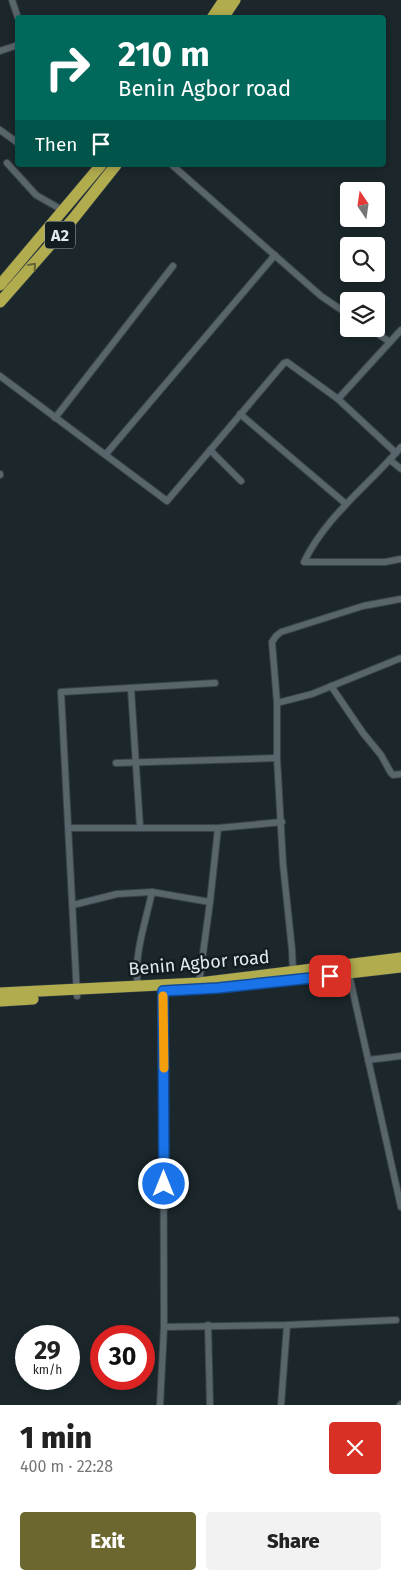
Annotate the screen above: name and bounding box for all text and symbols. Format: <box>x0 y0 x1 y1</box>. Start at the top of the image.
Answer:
text: 210 m <box>118 33 210 75</box>
icon: right <box>35 35 100 100</box>
text: Benin Agbor road <box>118 75 291 102</box>
icon: arrive <box>87 130 115 158</box>
text: Then <box>35 133 77 156</box>
north arrow <box>340 182 385 228</box>
map controls <box>340 182 385 337</box>
road number: A2 <box>45 222 75 248</box>
button: search <box>340 237 385 282</box>
one-way arrow <box>27 263 36 272</box>
button: layers <box>340 292 385 337</box>
street label: Benin Agbor road <box>128 946 270 980</box>
pin <box>309 955 351 997</box>
icon: arrive <box>316 962 344 990</box>
position arrow <box>137 1157 189 1209</box>
speed limit sign: 30 <box>90 1325 155 1390</box>
text: 29 <box>34 1336 61 1366</box>
text: km/h <box>33 1363 62 1377</box>
text: 1 min <box>20 1420 92 1456</box>
button: close <box>329 1422 381 1474</box>
text: 400 m · 22:28 <box>20 1457 113 1476</box>
button: Exit <box>20 1512 196 1570</box>
button: Share <box>206 1512 381 1570</box>

